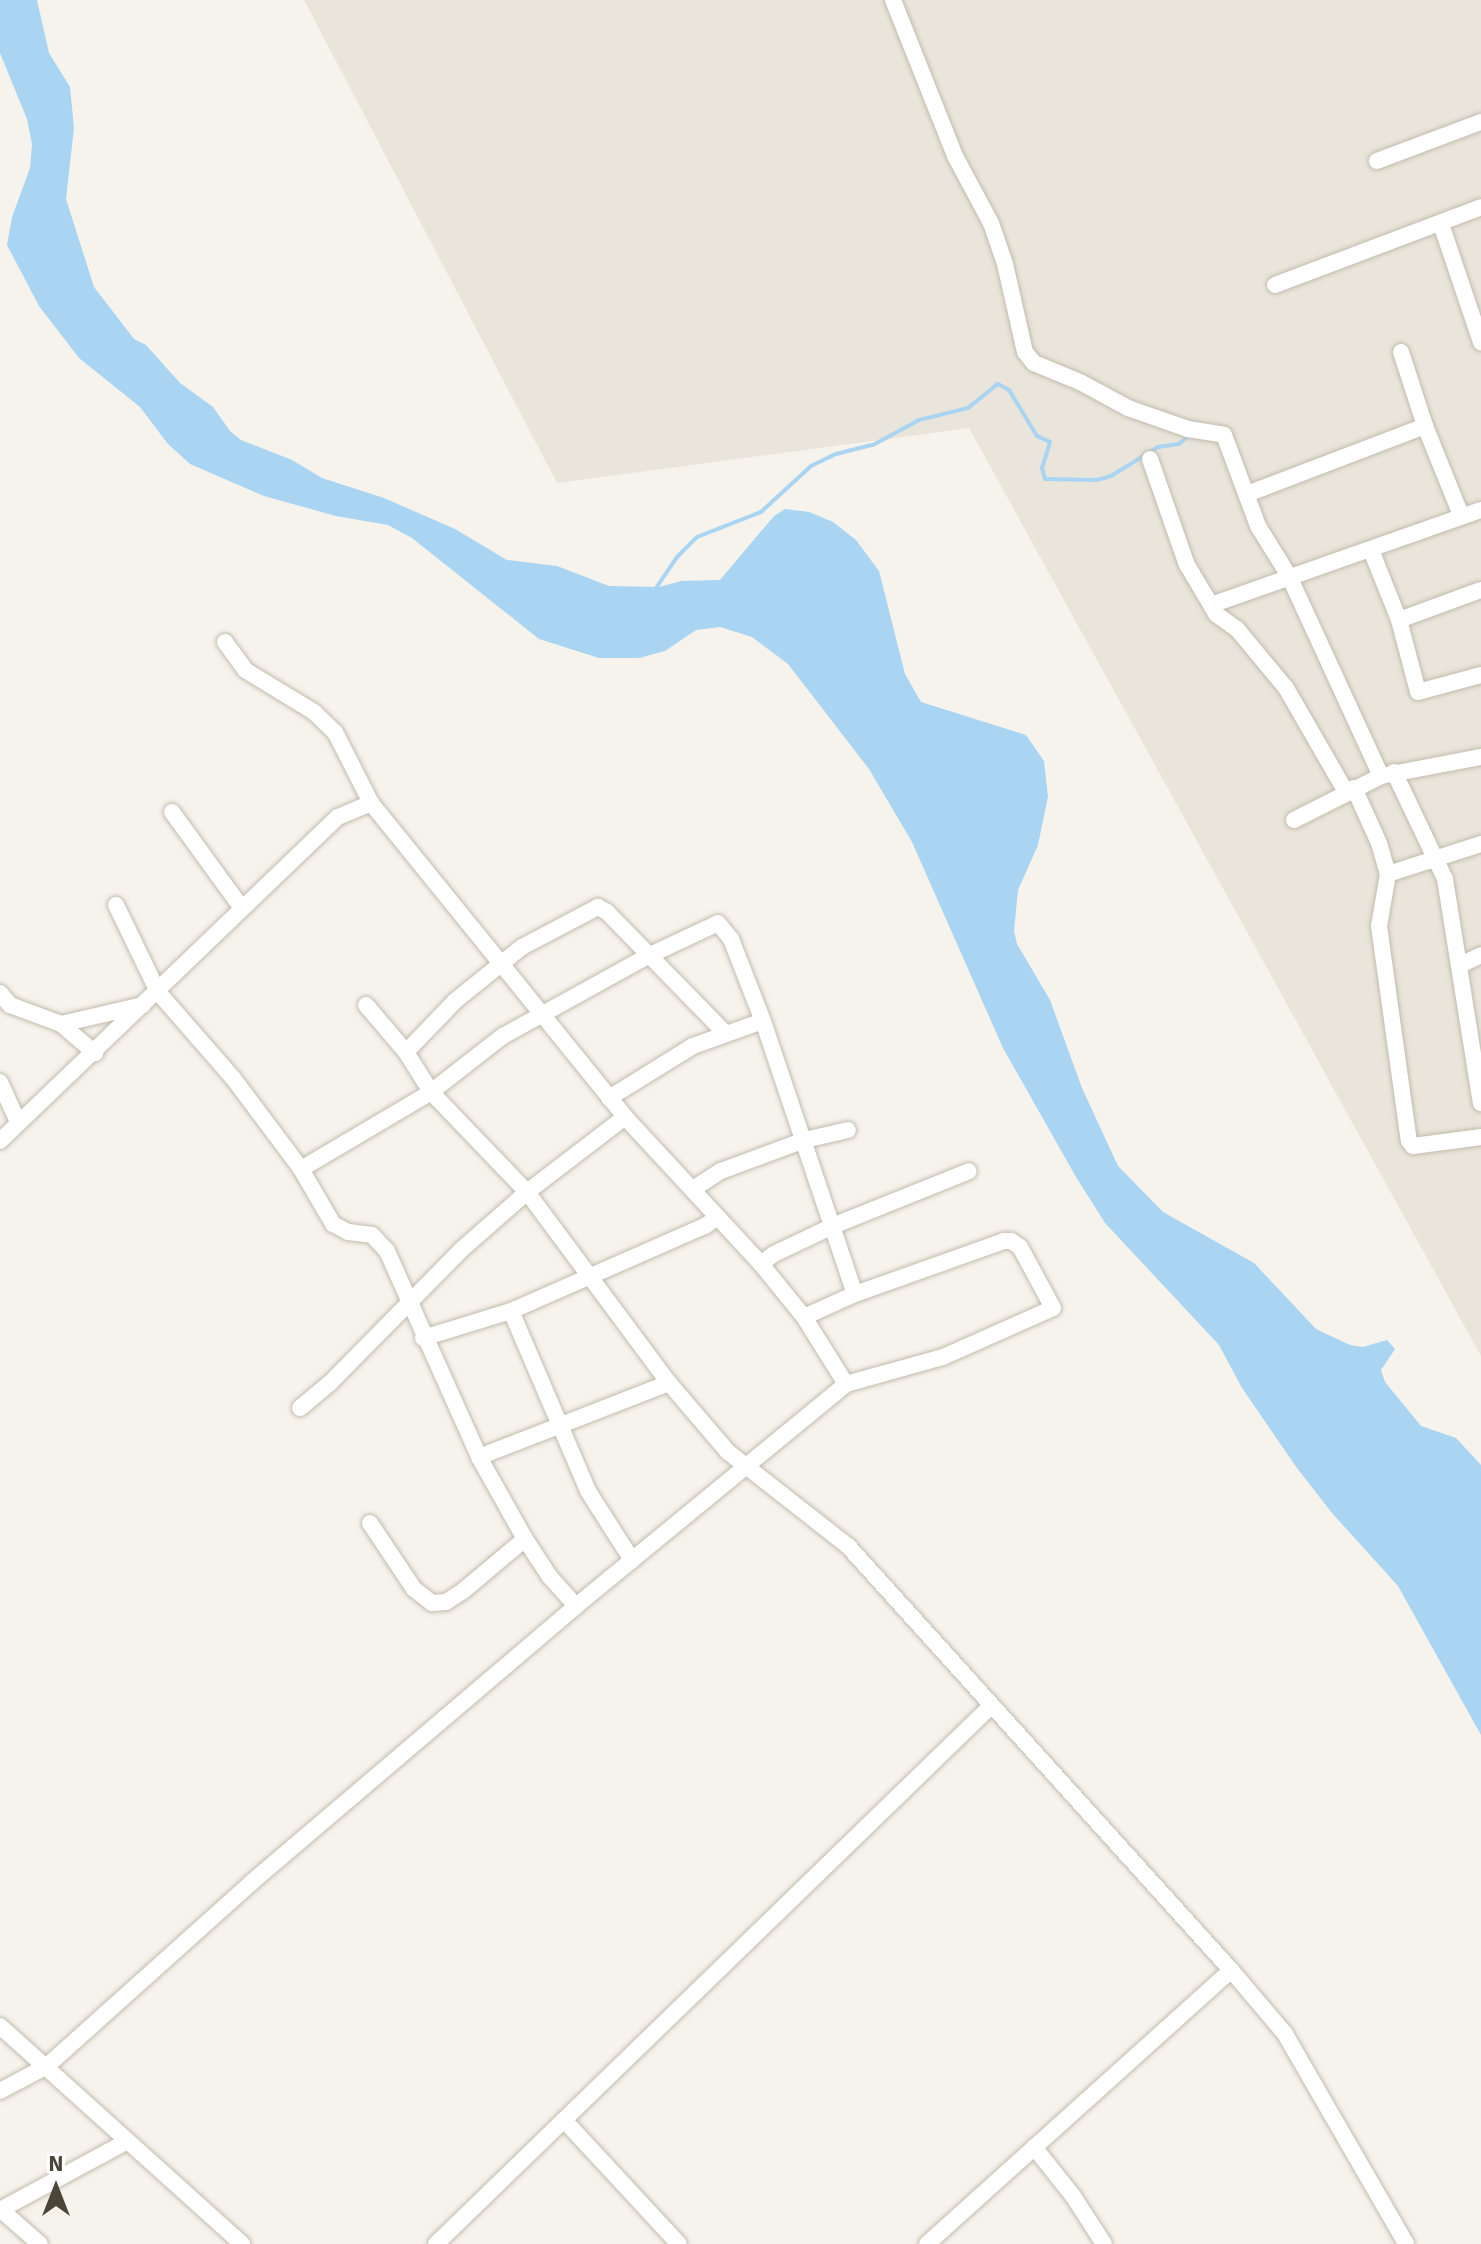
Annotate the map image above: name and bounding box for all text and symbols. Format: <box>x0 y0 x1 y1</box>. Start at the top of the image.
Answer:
north arrow <box>16 2148 96 2228</box>
text: N <box>48 2150 64 2177</box>

